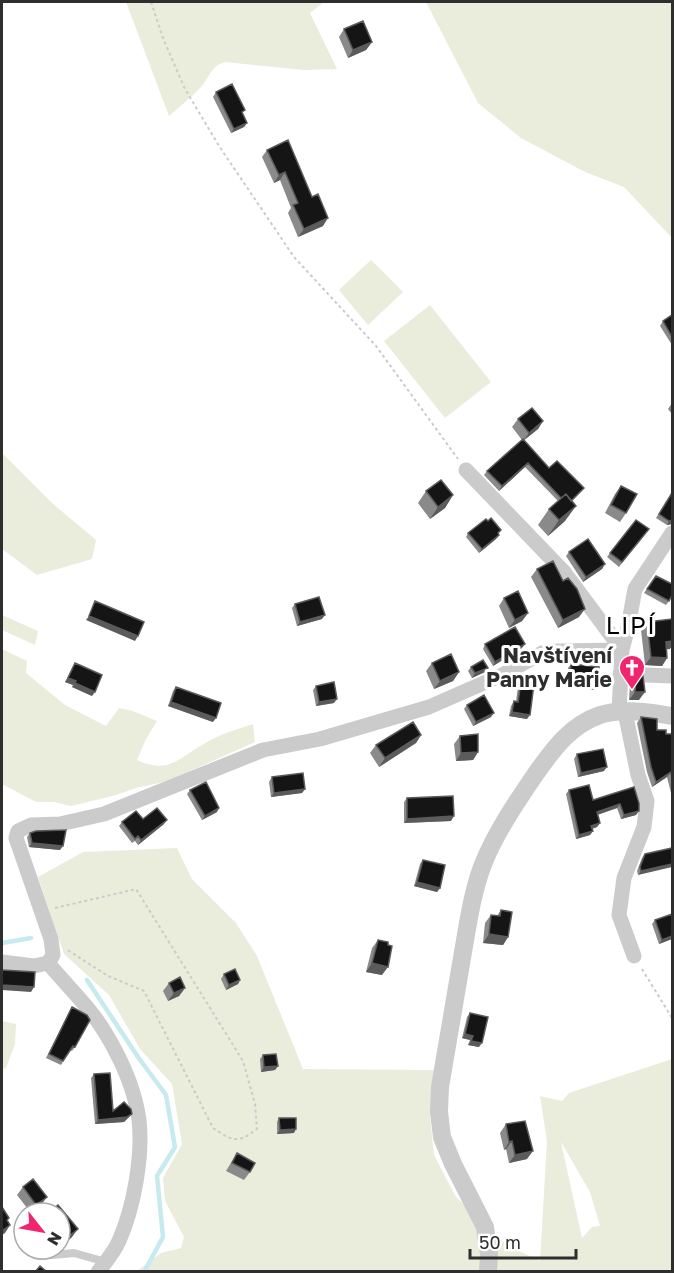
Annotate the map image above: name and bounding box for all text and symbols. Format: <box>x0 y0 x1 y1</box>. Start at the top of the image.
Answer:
district label: LIPÍ <box>606 610 656 639</box>
place label: Navštívení Panny Marie <box>486 642 614 692</box>
church icon: Navštívení Panny Marie <box>617 653 647 691</box>
north arrow <box>12 1201 72 1261</box>
scale bar <box>470 1222 576 1260</box>
text: N <box>43 1228 67 1249</box>
text: 50 m <box>479 1231 521 1253</box>

